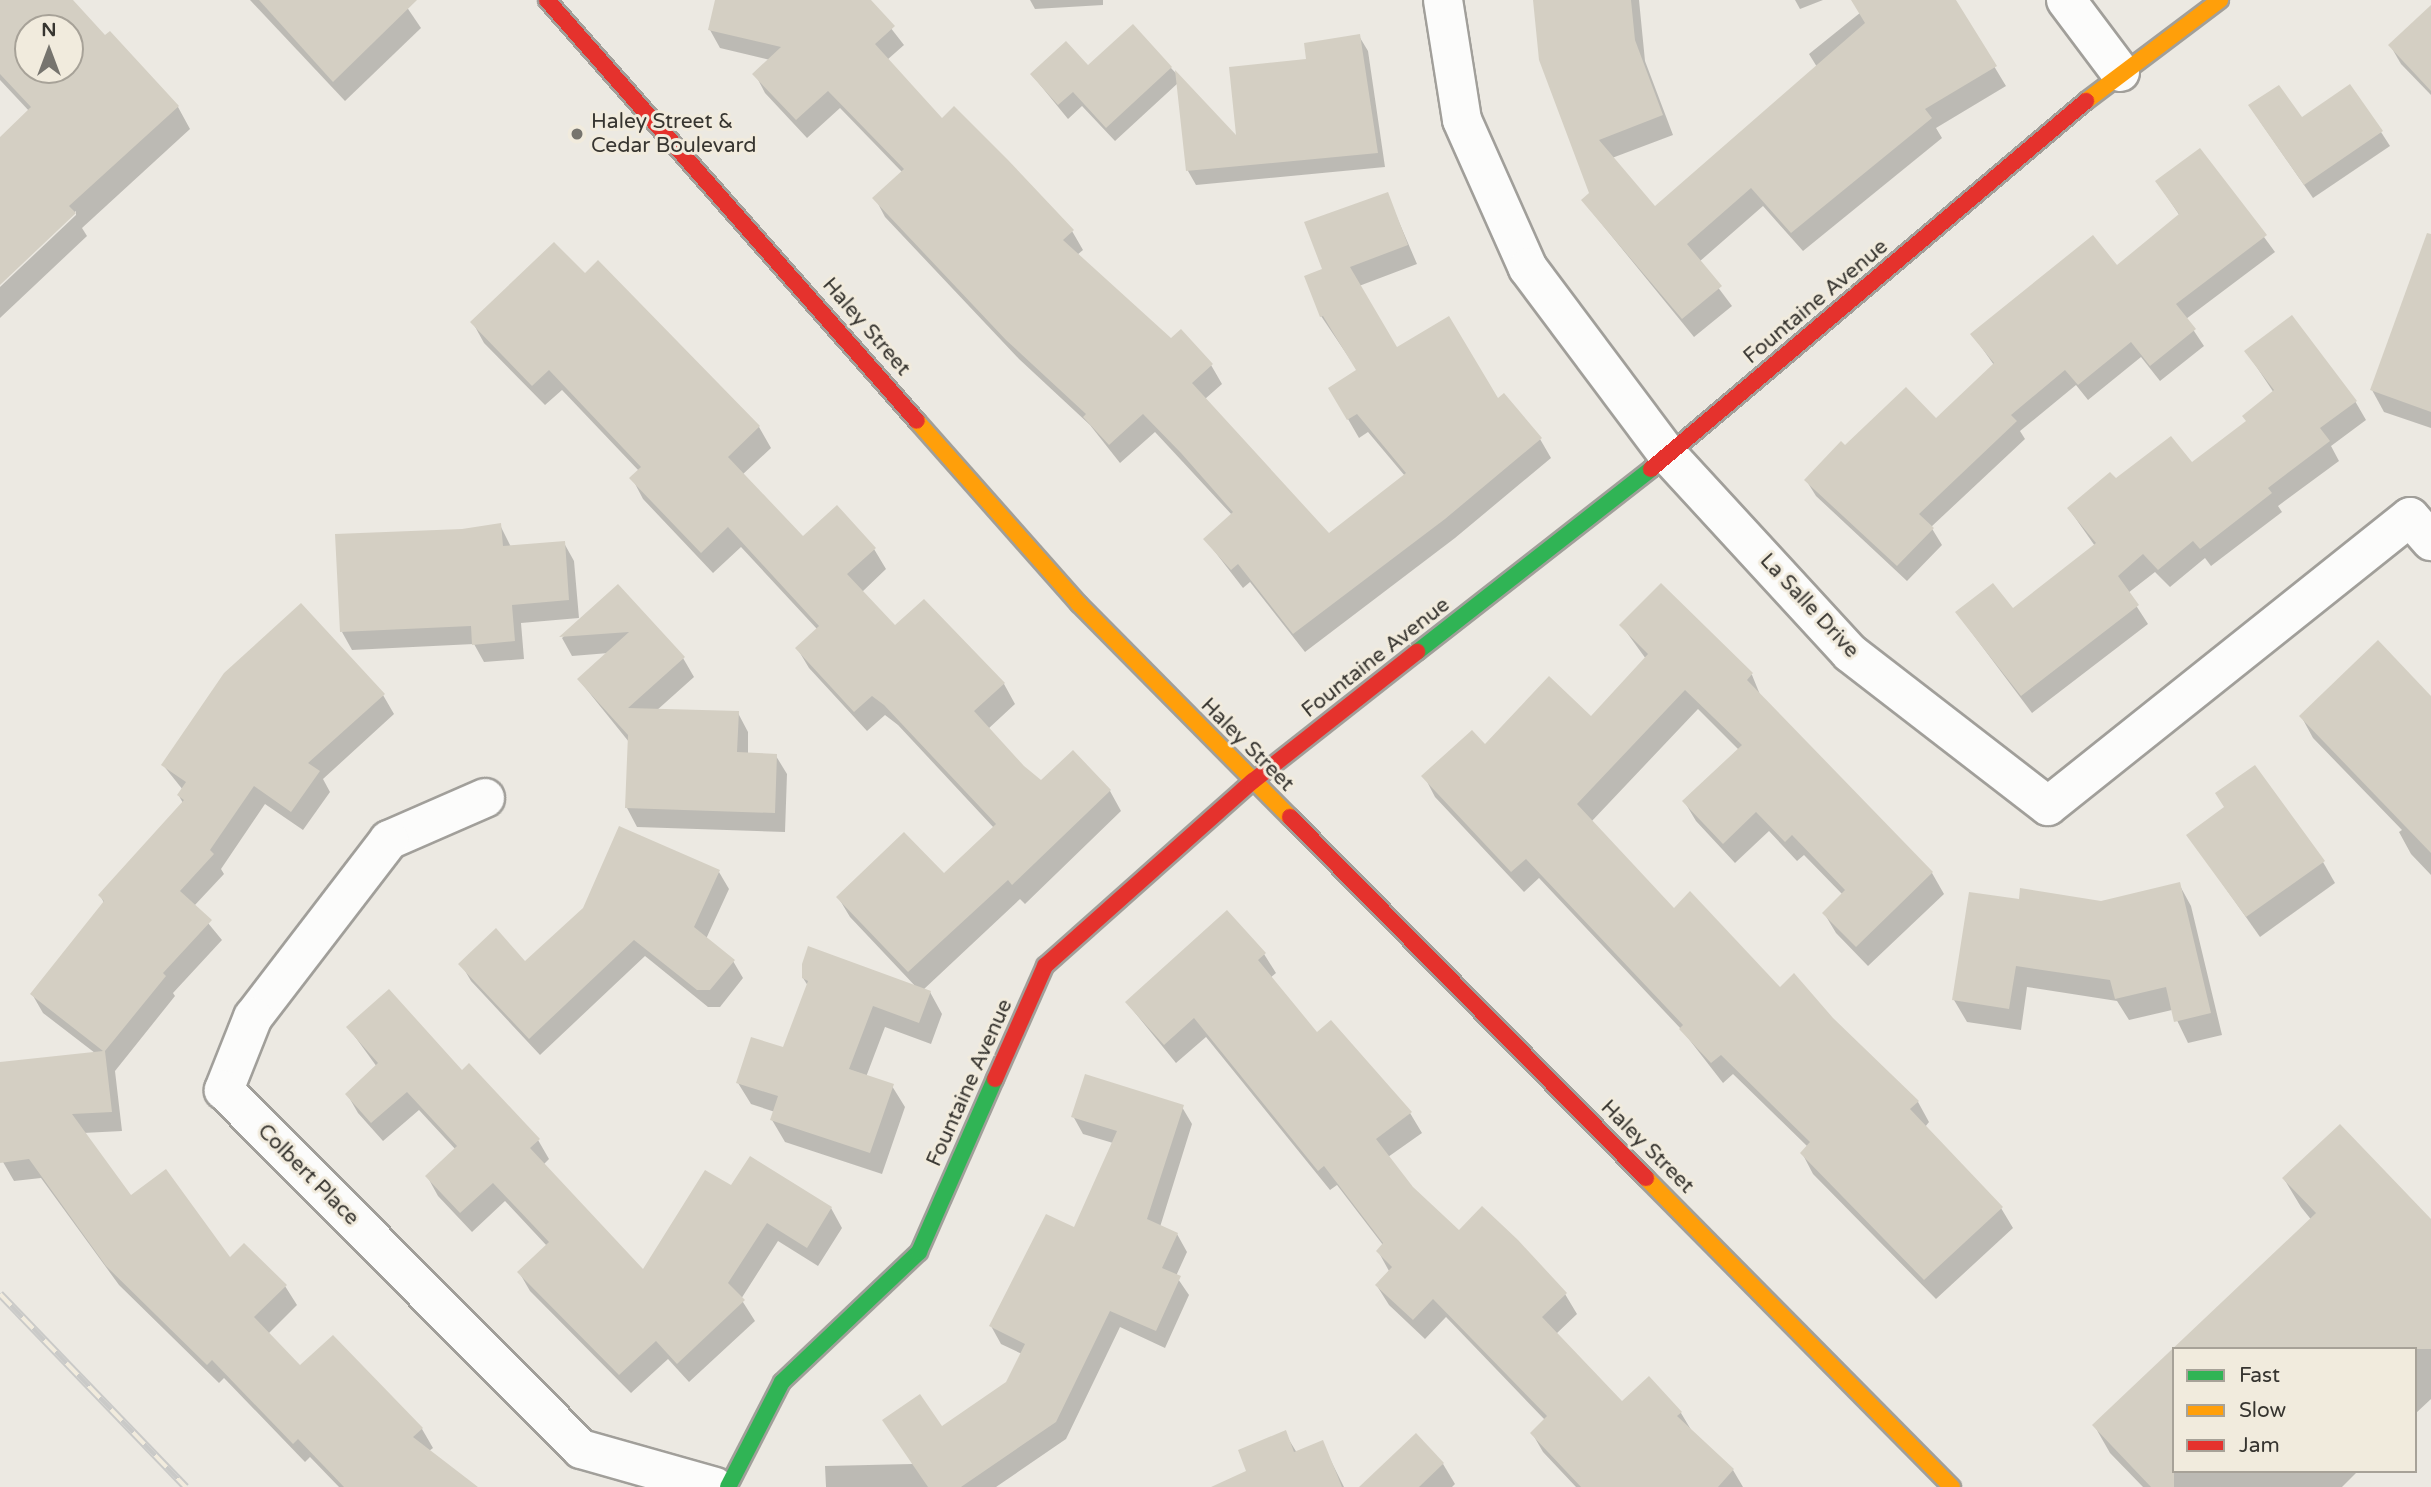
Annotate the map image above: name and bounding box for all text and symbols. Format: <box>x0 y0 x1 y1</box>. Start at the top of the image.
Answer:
north arrow <box>14 14 84 84</box>
text: N <box>41 19 57 41</box>
place label: Haley Street & Cedar Boulevard <box>591 109 757 159</box>
marker: Haley Street & Cedar Boulevard <box>569 126 585 142</box>
street label: Fountaine Avenue <box>1739 234 1893 370</box>
street label: Haley Street <box>817 273 915 381</box>
street label: La Salle Drive <box>1754 549 1864 663</box>
street label: Fountaine Avenue <box>1297 593 1455 723</box>
street label: Haley Street <box>1195 693 1299 797</box>
street label: Fountaine Avenue <box>922 995 1018 1171</box>
street label: Haley Street <box>1595 1095 1699 1199</box>
street label: Colbert Place <box>252 1119 364 1231</box>
legend <box>2172 1347 2417 1473</box>
text: Fast <box>2239 1363 2280 1388</box>
text: Slow <box>2239 1398 2286 1423</box>
text: Jam <box>2239 1433 2280 1458</box>

